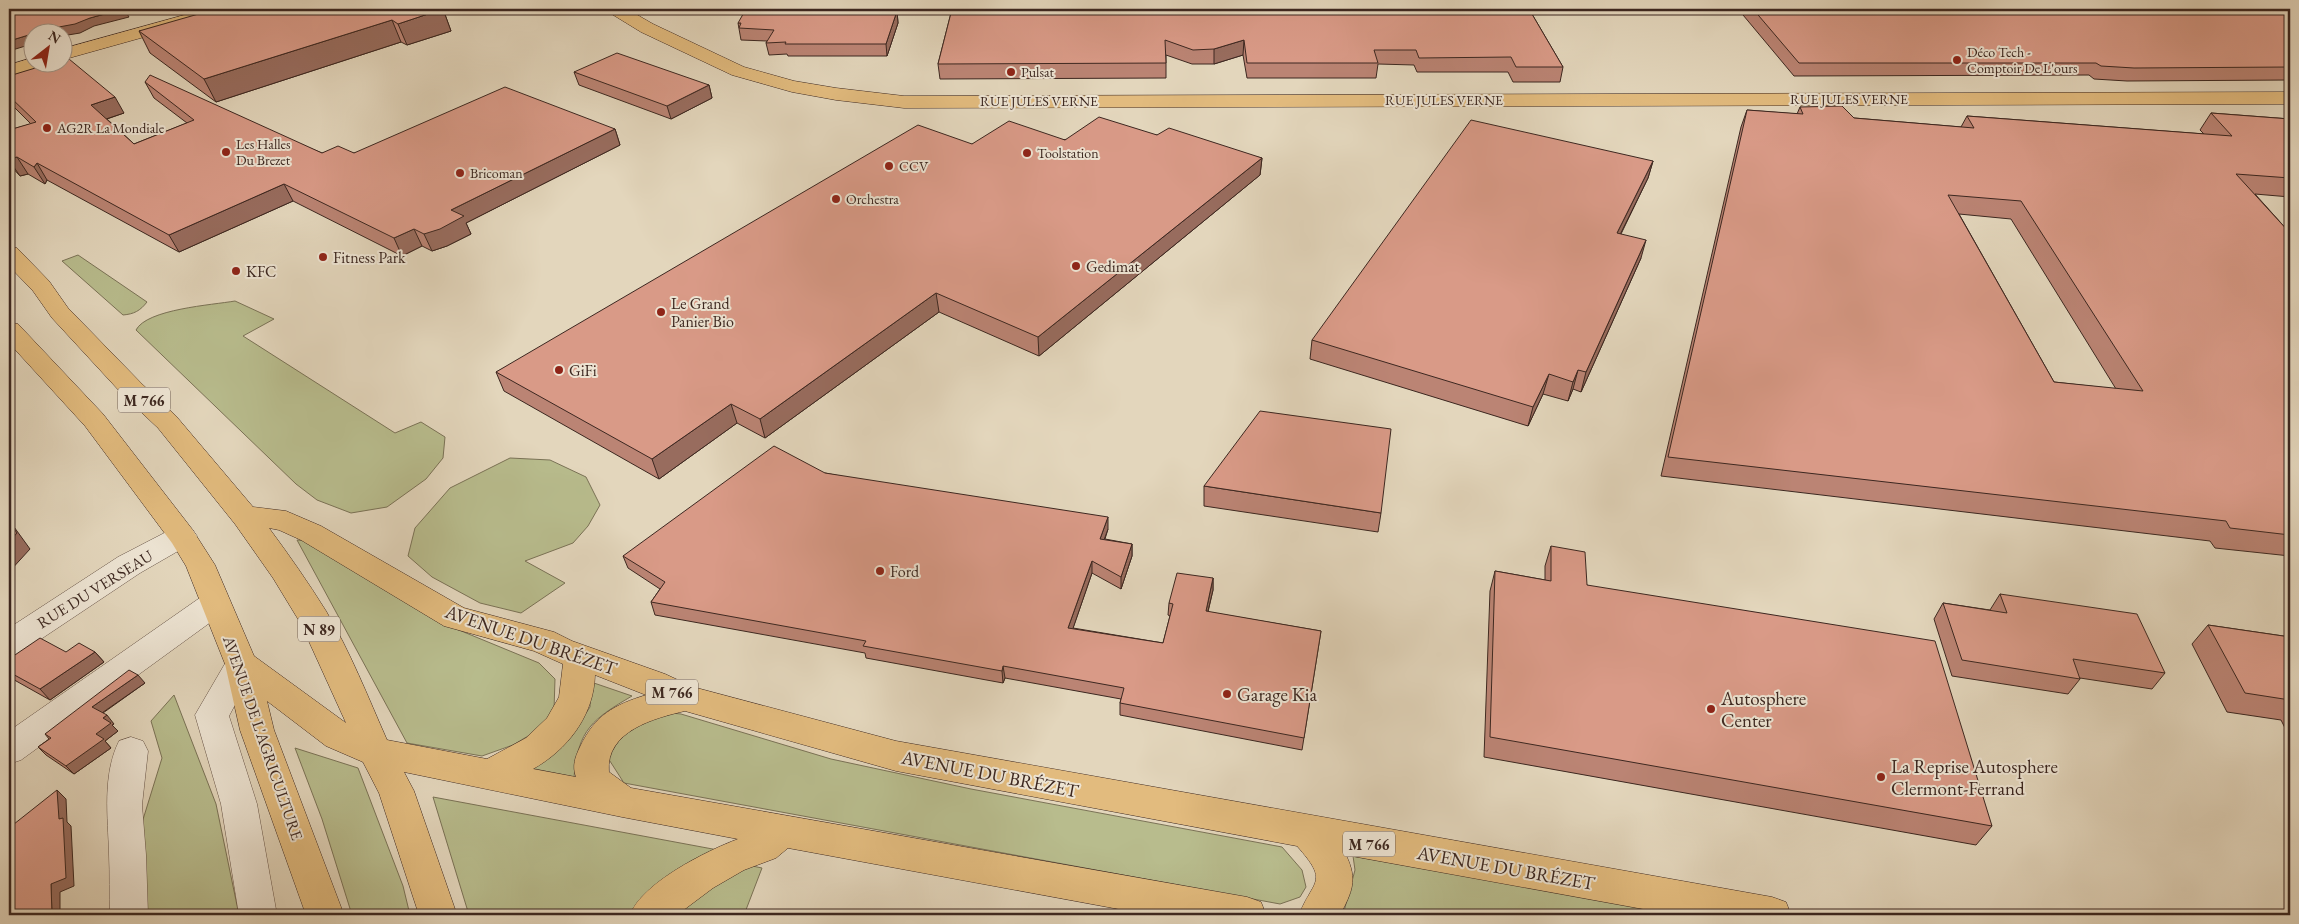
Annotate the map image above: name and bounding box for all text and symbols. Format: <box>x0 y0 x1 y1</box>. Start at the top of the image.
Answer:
north arrow <box>22 22 72 72</box>
text: N <box>45 26 65 48</box>
place label: Déco Tech - Comptoir De L'ours <box>1967 43 2078 77</box>
marker: Déco Tech - Comptoir De L'ours <box>1951 54 1963 66</box>
place label: Pulsat <box>1021 63 1055 81</box>
marker: Pulsat <box>1005 66 1017 78</box>
street label: RUE JULES VERNE <box>1790 90 1908 108</box>
street label: RUE JULES VERNE <box>1385 91 1503 109</box>
street label: RUE JULES VERNE <box>980 92 1098 110</box>
place label: AG2R La Mondiale <box>56 119 165 137</box>
marker: AG2R La Mondiale <box>41 122 53 134</box>
place label: Les Halles Du Brezet <box>236 135 291 169</box>
place label: Toolstation <box>1037 144 1099 162</box>
marker: Les Halles Du Brezet <box>220 146 232 158</box>
marker: Toolstation <box>1021 147 1033 159</box>
place label: CCV <box>899 157 929 175</box>
marker: CCV <box>883 160 895 172</box>
place label: Bricoman <box>470 164 523 182</box>
marker: Bricoman <box>454 167 466 179</box>
place label: Orchestra <box>846 190 899 208</box>
marker: Orchestra <box>830 193 842 205</box>
place label: Fitness Park <box>333 247 406 268</box>
marker: Fitness Park <box>317 251 329 263</box>
place label: Gedimat <box>1086 256 1140 277</box>
marker: Gedimat <box>1070 260 1082 272</box>
place label: KFC <box>246 261 276 282</box>
marker: KFC <box>230 265 242 277</box>
place label: Le Grand Panier Bio <box>671 293 734 332</box>
marker: Le Grand Panier Bio <box>655 306 667 318</box>
place label: GiFi <box>569 360 597 381</box>
marker: GiFi <box>553 364 565 376</box>
road number: M 766 <box>118 388 170 412</box>
street label: RUE DU VERSEAU <box>33 545 157 633</box>
place label: Ford <box>890 561 920 582</box>
marker: Ford <box>874 565 886 577</box>
street label: AVENUE DU BRÉZET <box>441 599 620 681</box>
road number: N 89 <box>298 616 340 642</box>
street label: AVENUE DE L'AGRICULTURE <box>218 632 308 843</box>
road number: M 766 <box>646 680 698 704</box>
place label: Garage Kia <box>1237 682 1317 707</box>
place label: Autosphere Center <box>1720 686 1806 733</box>
marker: Garage Kia <box>1221 688 1233 700</box>
marker: Autosphere Center <box>1705 703 1717 715</box>
street label: AVENUE DU BRÉZET <box>898 744 1081 803</box>
place label: La Reprise Autosphere Clermont-Ferrand <box>1891 754 2058 801</box>
marker: La Reprise Autosphere Clermont-Ferrand <box>1875 771 1887 783</box>
road number: M 766 <box>1343 832 1395 856</box>
street label: AVENUE DU BRÉZET <box>1414 840 1597 896</box>

